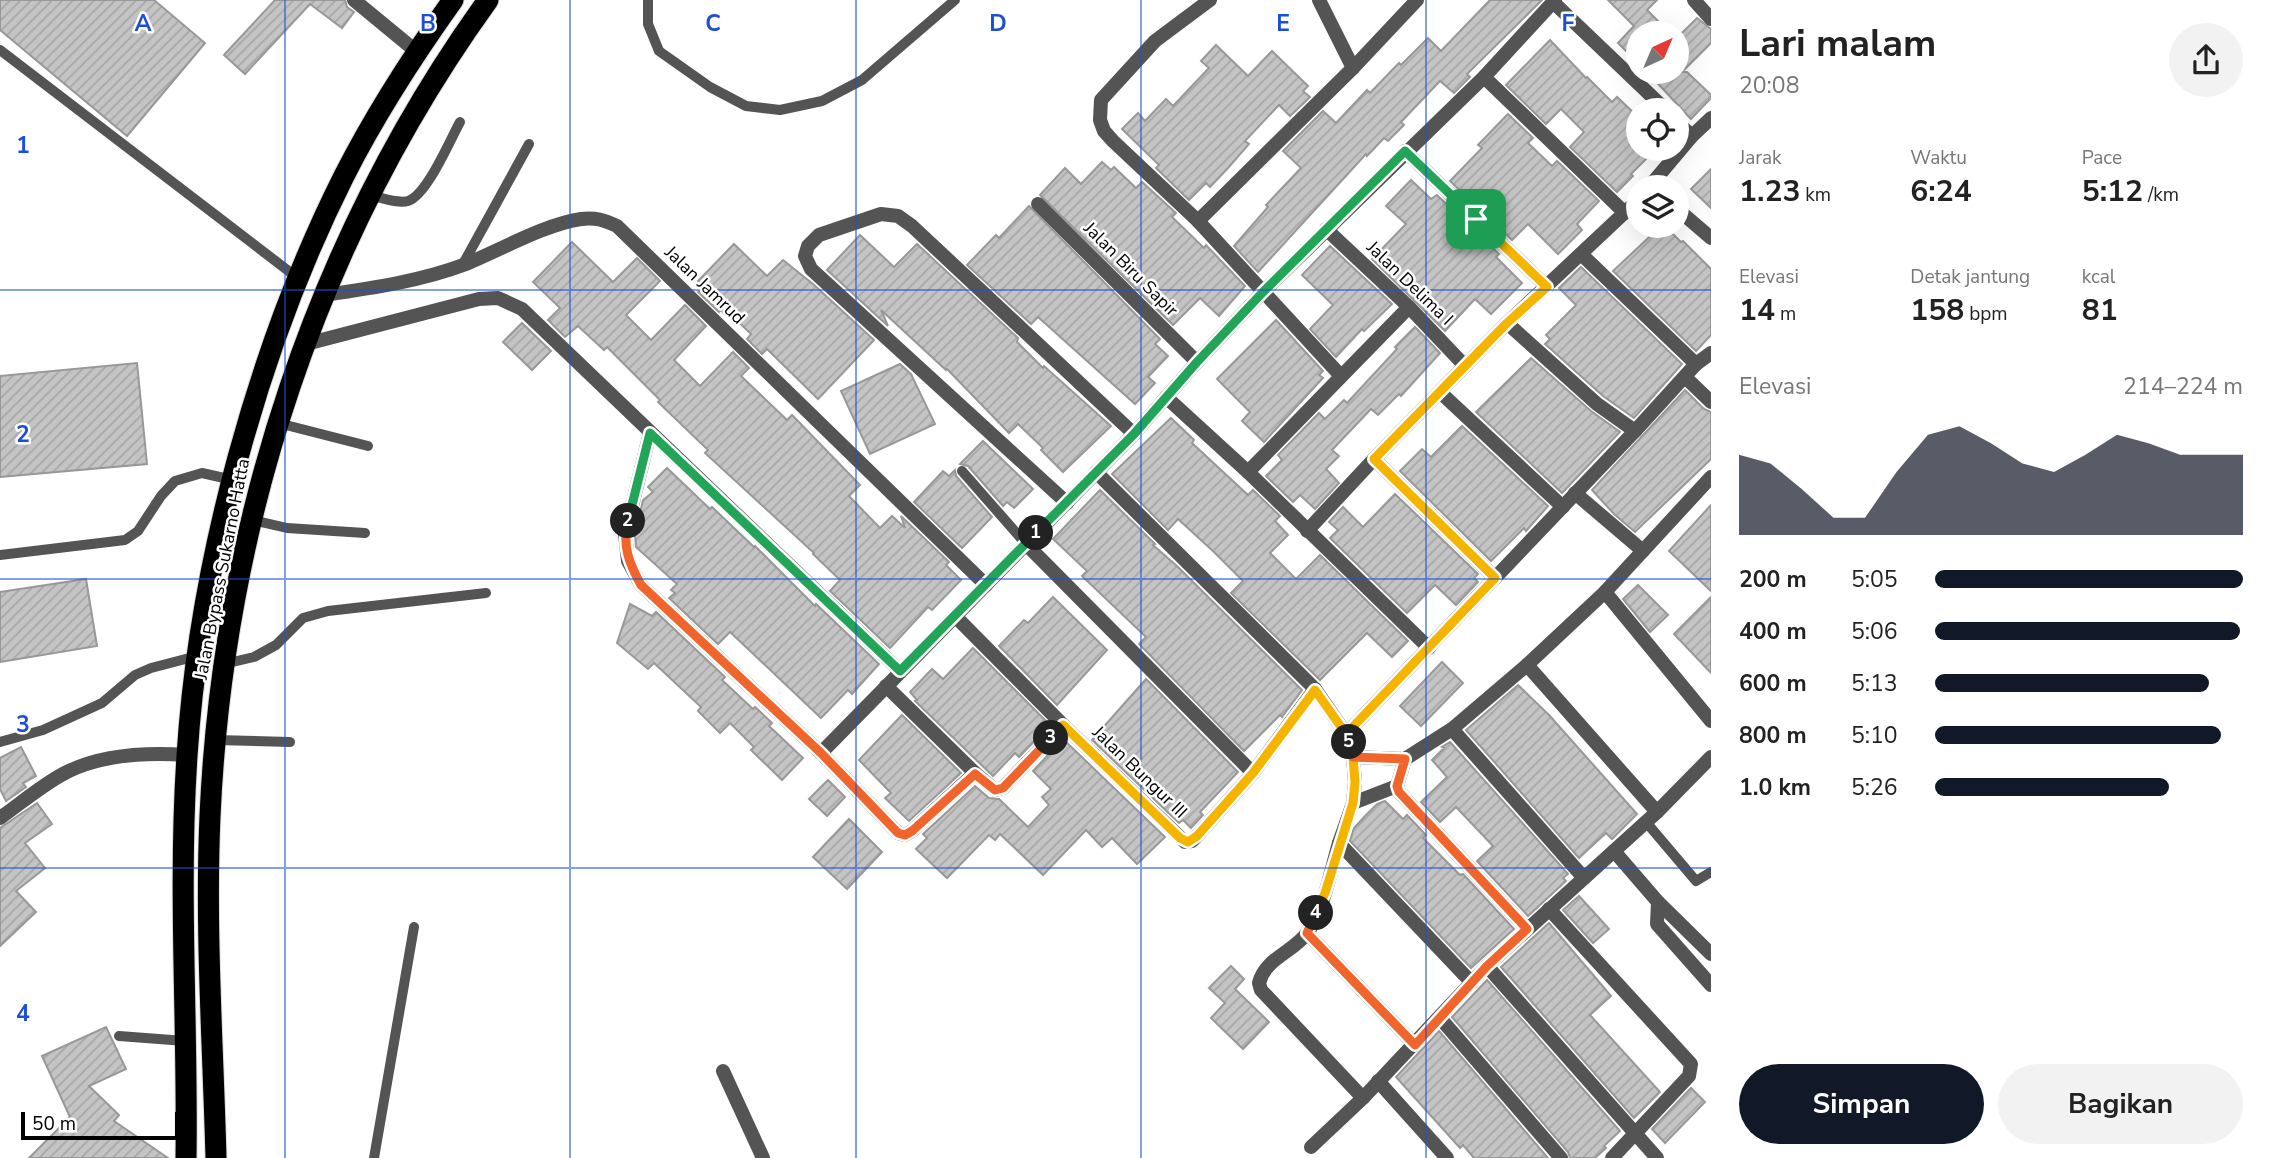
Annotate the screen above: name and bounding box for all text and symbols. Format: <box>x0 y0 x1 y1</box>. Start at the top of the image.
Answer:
text: A <box>134 8 152 39</box>
text: B <box>420 8 436 39</box>
text: C <box>705 8 721 39</box>
text: D <box>989 8 1007 39</box>
text: E <box>1276 8 1290 39</box>
text: F <box>1562 8 1575 39</box>
text: Lari malam <box>1739 18 1936 69</box>
north arrow <box>1626 21 1689 84</box>
map controls <box>1626 21 1689 238</box>
button: share <box>2169 23 2243 97</box>
text: 20:08 <box>1739 70 1799 101</box>
button: locate <box>1626 98 1689 161</box>
text: 1 <box>16 130 30 161</box>
text: Jarak <box>1739 145 1782 171</box>
text: Waktu <box>1910 145 1967 171</box>
text: Pace <box>2082 145 2122 171</box>
text: 1.23 <box>1739 171 1800 212</box>
text: 6:24 <box>1910 171 1972 212</box>
text: 5:12 <box>2082 171 2143 212</box>
button: layers <box>1626 175 1689 238</box>
text: km <box>1800 182 1831 208</box>
text: /km <box>2143 182 2179 208</box>
pin <box>1446 189 1506 249</box>
icon: arrive <box>1457 200 1495 238</box>
street label: Jalan Biru Sapir <box>1078 216 1184 322</box>
street label: Jalan Delima I <box>1361 235 1459 330</box>
street label: Jalan Jamrud <box>659 240 750 329</box>
text: Elevasi <box>1739 264 1799 290</box>
text: Detak jantung <box>1910 264 2030 290</box>
text: kcal <box>2082 264 2115 290</box>
text: 14 <box>1739 290 1775 331</box>
text: 158 <box>1910 290 1964 331</box>
text: 81 <box>2082 290 2118 331</box>
text: m <box>1775 301 1796 327</box>
text: bpm <box>1964 301 2008 327</box>
text: Elevasi <box>1739 371 1811 402</box>
text: 214–224 m <box>2123 371 2243 402</box>
text: 2 <box>16 419 30 450</box>
street label: Jalan Bypass Sukarno Hatta <box>189 456 255 682</box>
pin: 2 <box>610 504 646 538</box>
text: 2 <box>622 507 633 533</box>
pin: 1 <box>1018 516 1054 550</box>
text: 1 <box>1030 519 1041 545</box>
text: 200 m <box>1739 564 1807 595</box>
text: 5:05 <box>1851 564 1898 595</box>
text: 400 m <box>1739 616 1807 647</box>
text: 5:06 <box>1851 616 1898 647</box>
text: 600 m <box>1739 668 1807 699</box>
text: 5:13 <box>1851 668 1898 699</box>
text: 3 <box>16 709 30 740</box>
pin: 3 <box>1034 720 1068 756</box>
street label: Jalan Bungur III <box>1087 720 1193 823</box>
text: 800 m <box>1739 720 1807 751</box>
text: 5:10 <box>1851 720 1898 751</box>
text: 3 <box>1045 724 1056 750</box>
pin: 5 <box>1332 724 1366 760</box>
text: 5 <box>1343 728 1354 754</box>
text: 1.0 km <box>1739 772 1811 803</box>
text: 5:26 <box>1851 772 1898 803</box>
pin: 4 <box>1298 895 1334 930</box>
text: 4 <box>1310 899 1321 925</box>
text: 4 <box>16 998 30 1029</box>
button: Simpan <box>1739 1064 1984 1144</box>
button: Bagikan <box>1998 1064 2243 1144</box>
scale bar <box>21 1109 178 1141</box>
text: 50 m <box>32 1111 76 1137</box>

